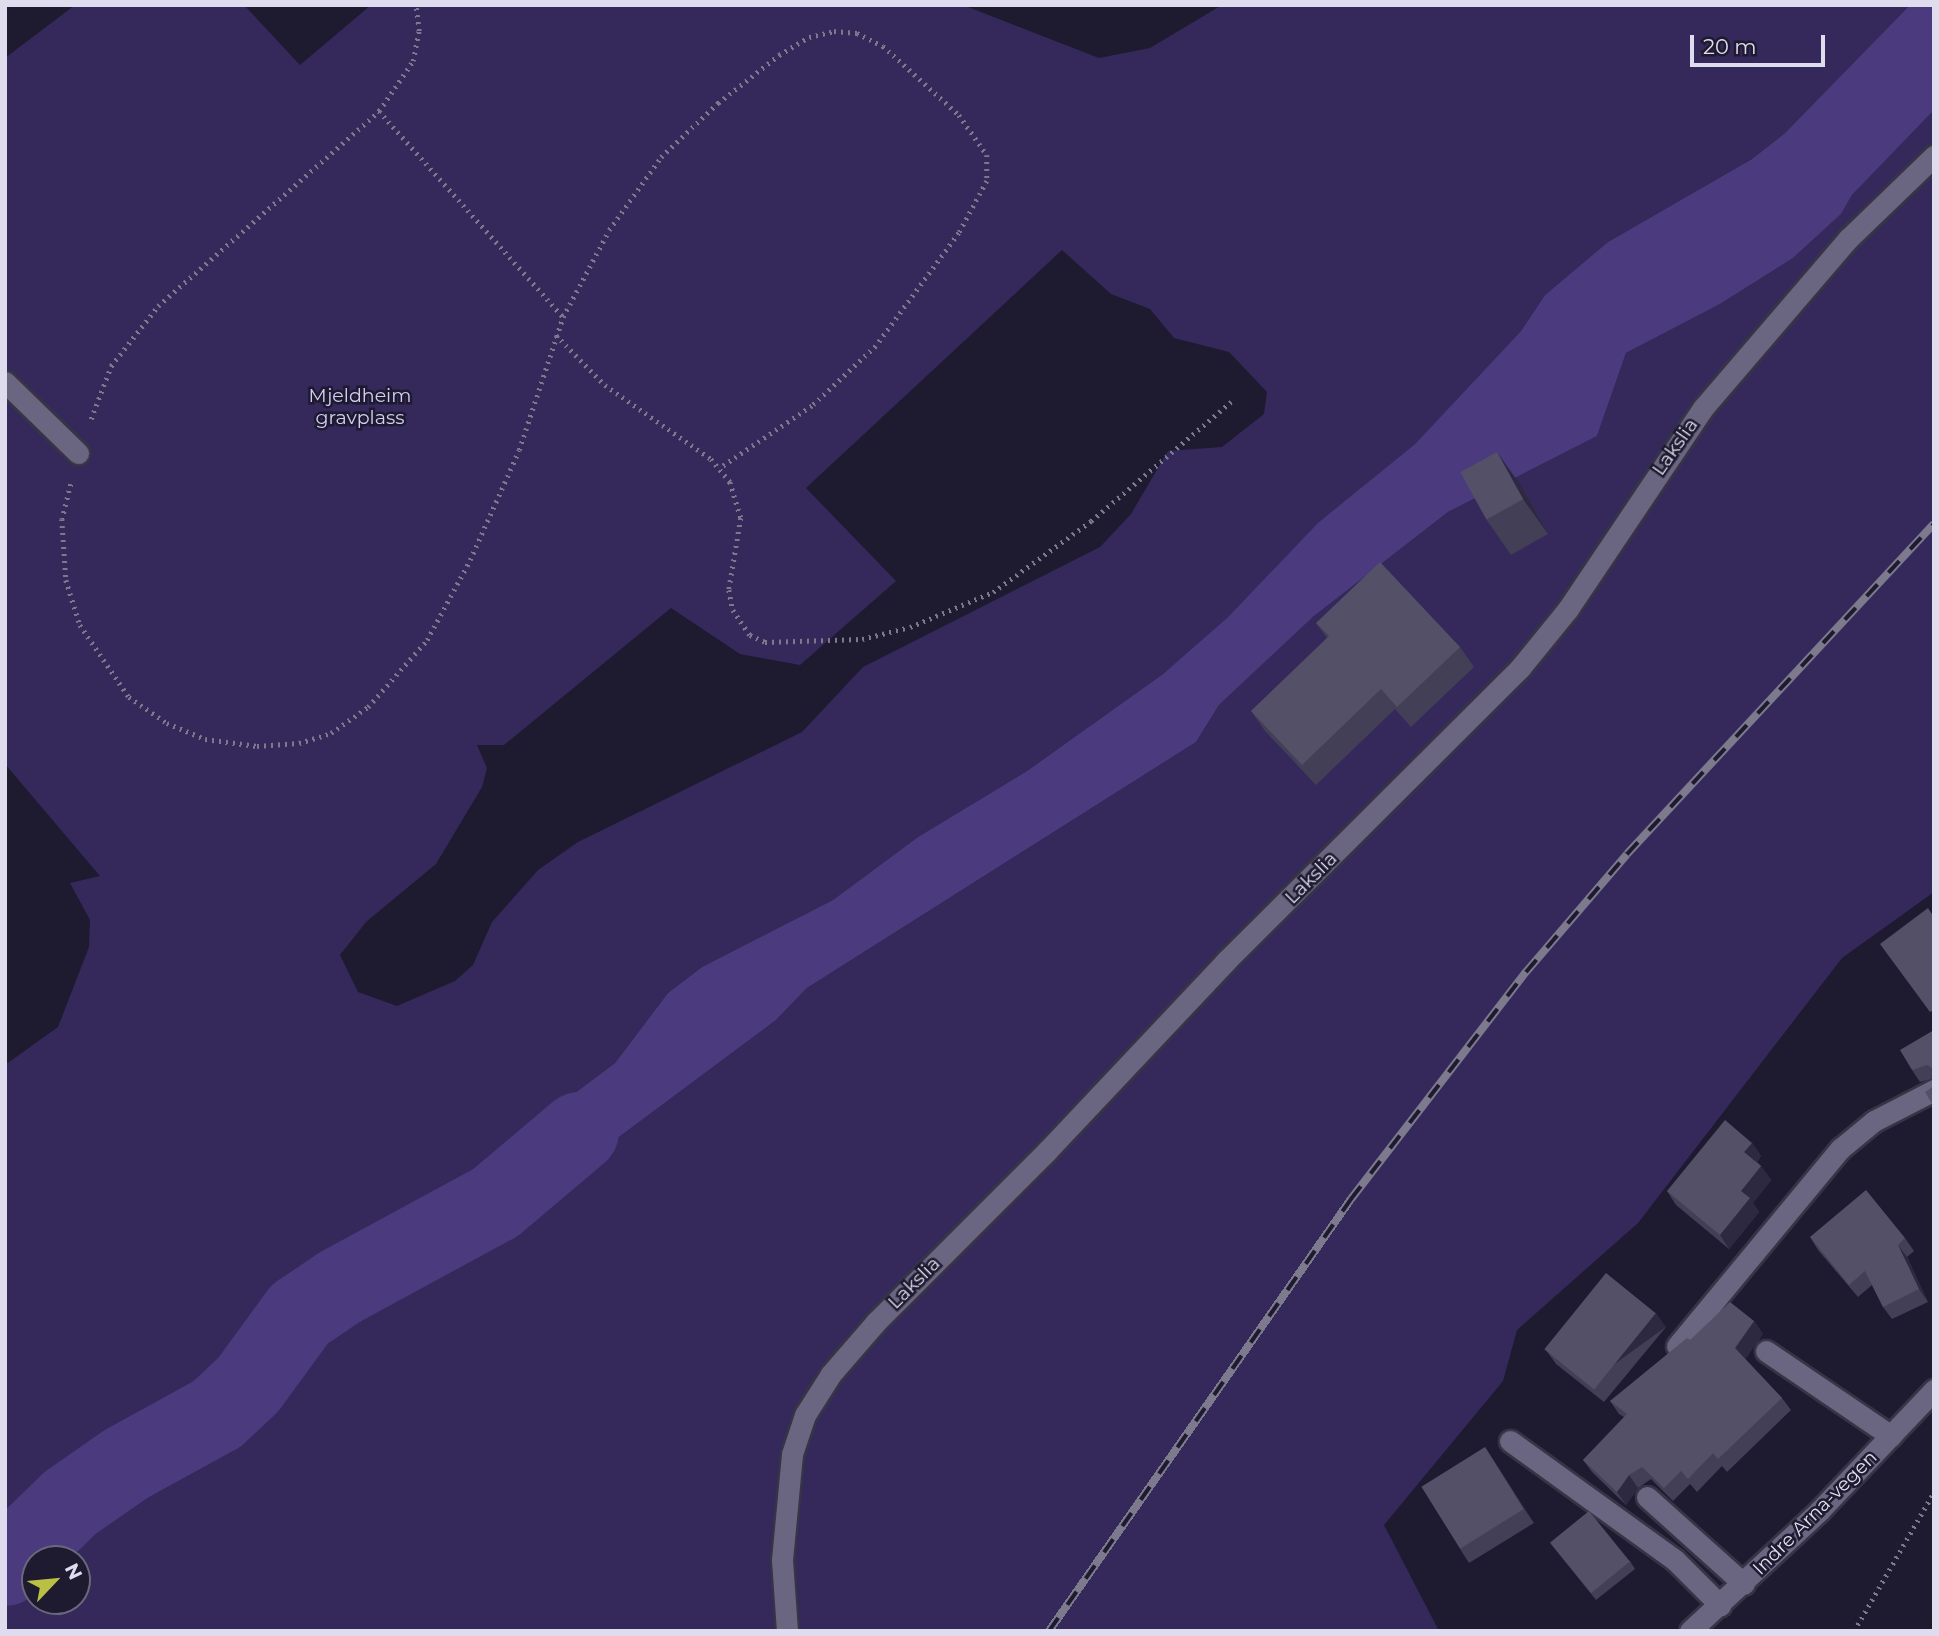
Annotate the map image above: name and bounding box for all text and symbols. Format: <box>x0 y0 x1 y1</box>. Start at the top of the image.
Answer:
scale bar <box>1694 21 1829 65</box>
text: 20 m <box>1703 34 1757 59</box>
park label: Mjeldheim gravplass <box>309 385 411 429</box>
street label: Lakslia <box>1647 414 1703 480</box>
street label: Lakslia <box>1280 847 1342 909</box>
street label: Lakslia <box>883 1252 945 1314</box>
street label: Indre Arna-vegen <box>1748 1446 1882 1580</box>
north arrow <box>21 1545 91 1615</box>
text: N <box>60 1560 87 1583</box>

